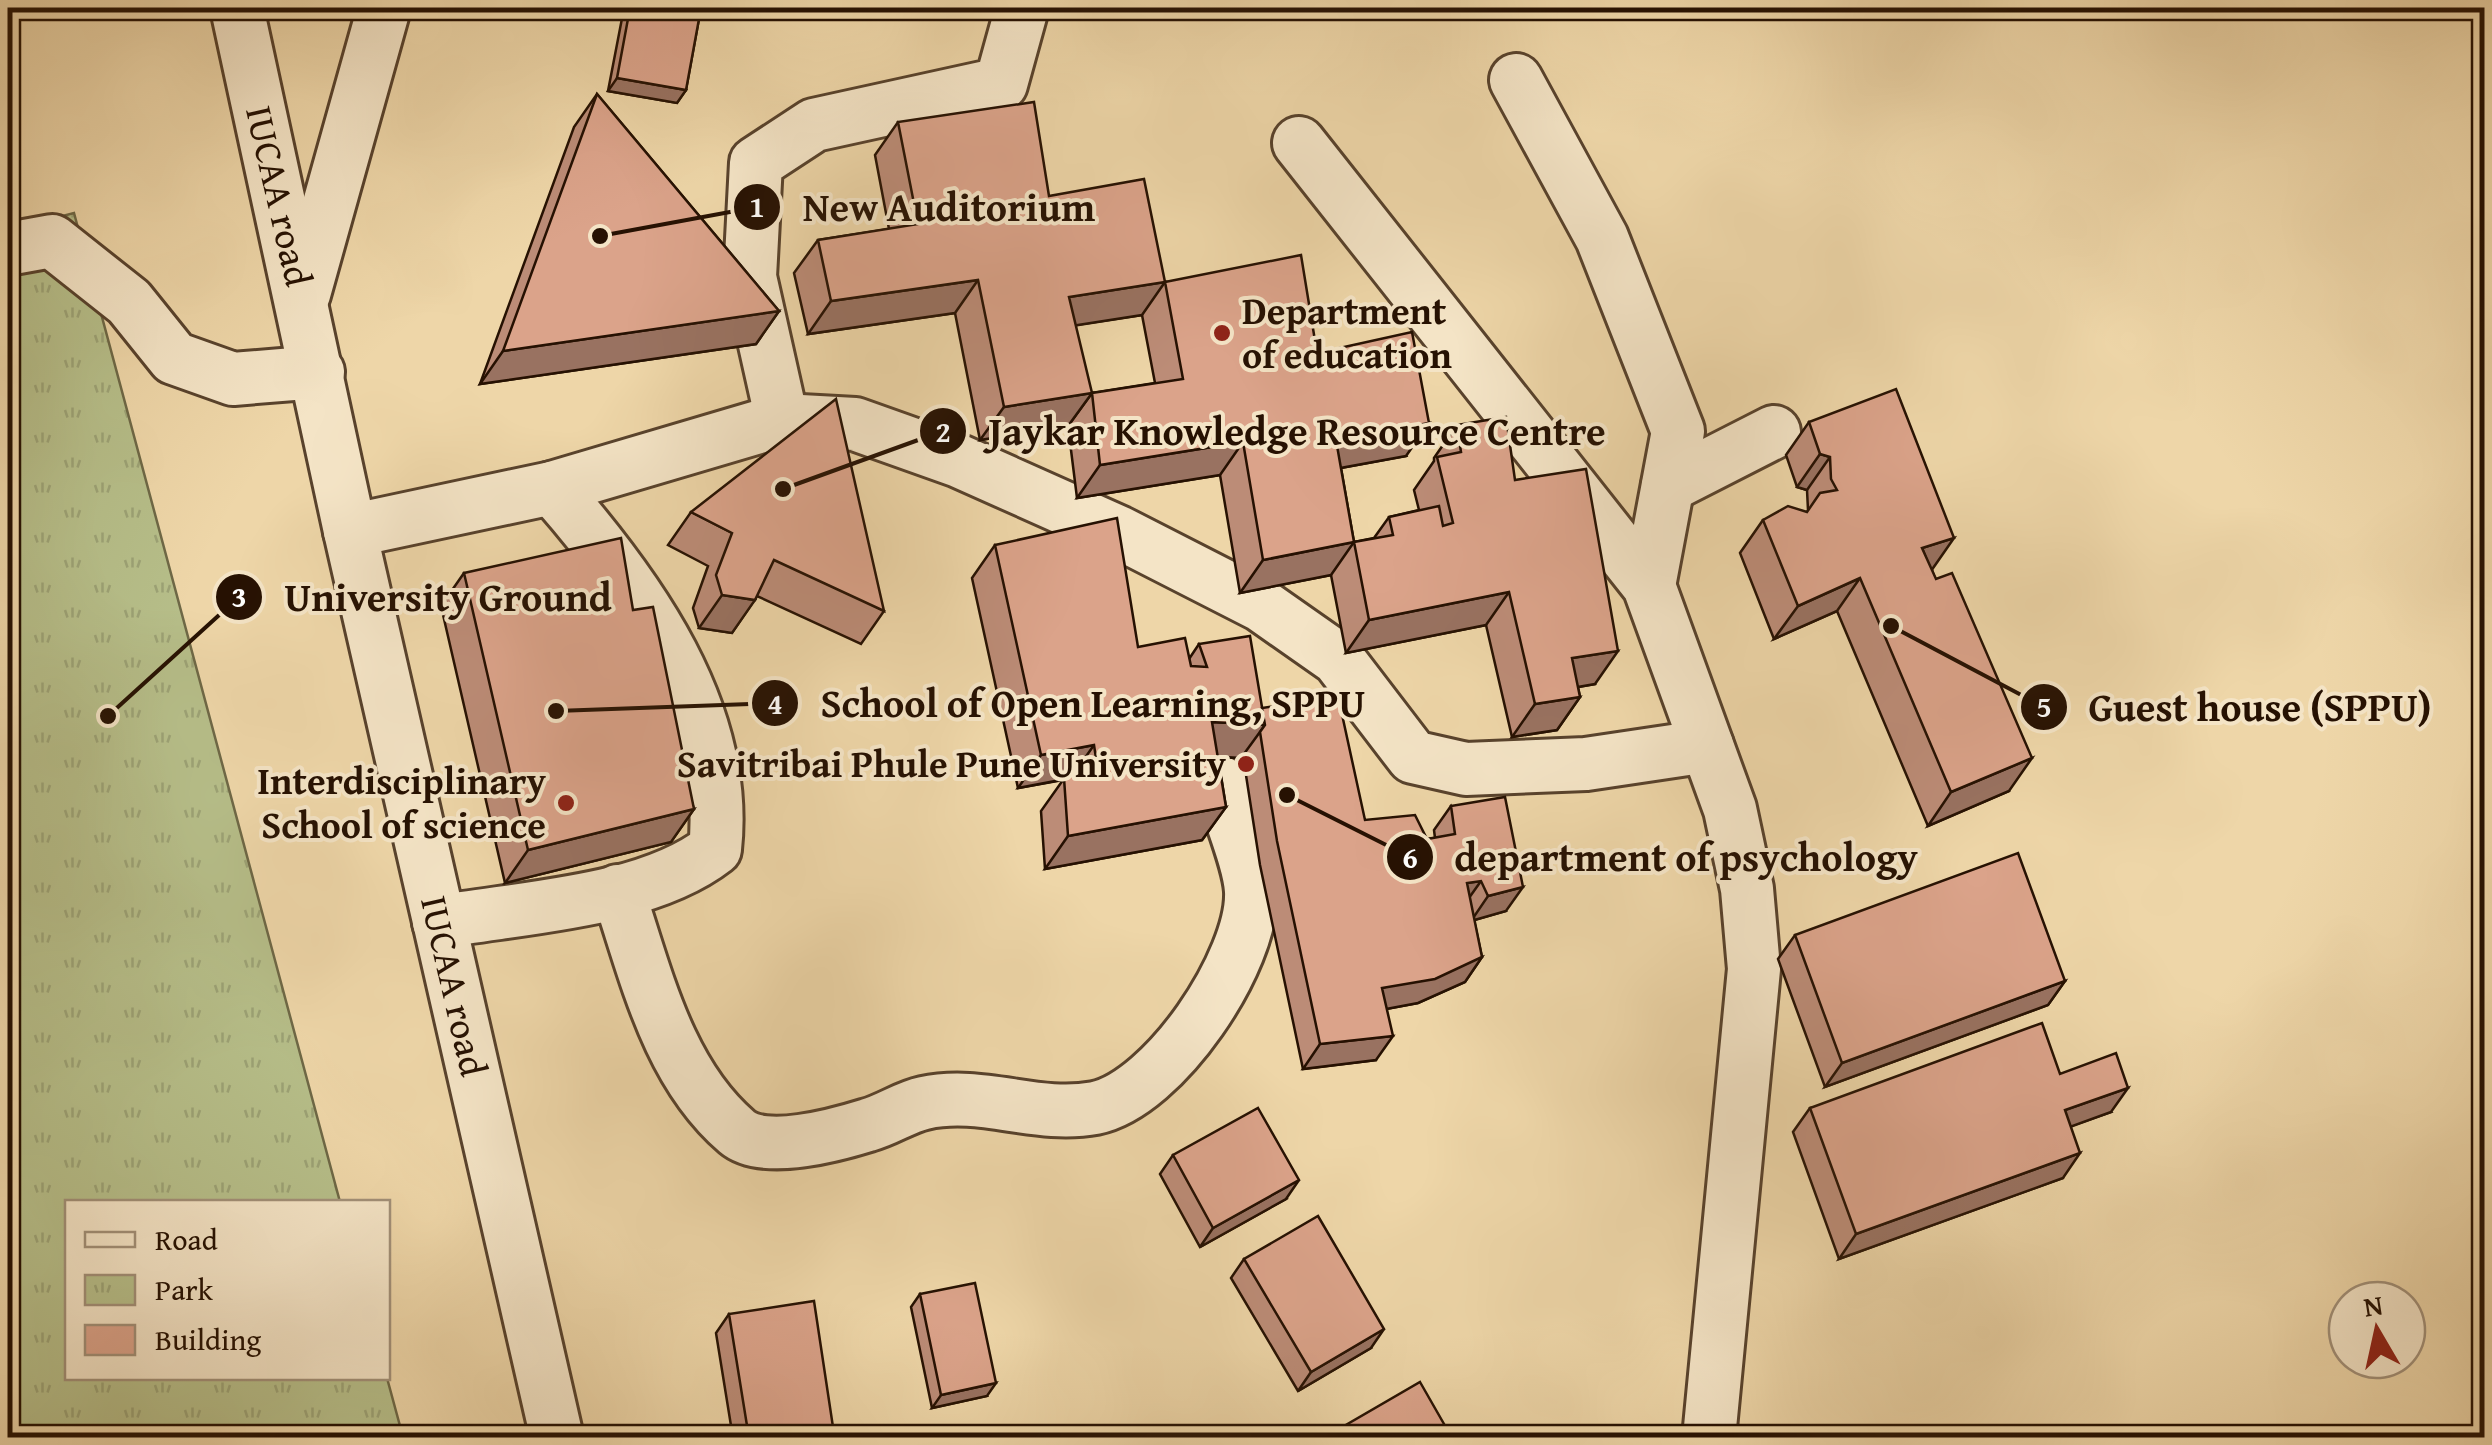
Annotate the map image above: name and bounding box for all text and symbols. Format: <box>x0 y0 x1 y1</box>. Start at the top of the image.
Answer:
street label: IUCAA road <box>232 100 328 292</box>
callout: New Auditorium <box>732 172 1115 242</box>
text: New Auditorium <box>803 177 1095 236</box>
text: 1 <box>749 184 765 228</box>
place label: Department of education <box>1242 282 1453 382</box>
marker: Department of education <box>1211 322 1233 344</box>
callout: Jaykar Knowledge Resource Centre <box>918 396 1625 466</box>
text: Jaykar Knowledge Resource Centre <box>982 401 1606 460</box>
text: 2 <box>935 409 951 453</box>
callout: University Ground <box>214 562 631 632</box>
text: University Ground <box>284 567 612 626</box>
text: 3 <box>231 574 247 618</box>
callout: School of Open Learning, SPPU <box>750 668 1385 738</box>
callout: Guest house (SPPU) <box>2019 672 2452 742</box>
text: School of Open Learning, SPPU <box>821 673 1366 732</box>
text: Guest house (SPPU) <box>2089 677 2431 736</box>
text: 4 <box>767 681 783 725</box>
text: 5 <box>2036 684 2052 728</box>
place label: Savitribai Phule Pune University <box>677 735 1227 791</box>
place label: Interdisciplinary School of science <box>257 752 547 852</box>
marker: Savitribai Phule Pune University <box>1235 753 1257 775</box>
marker: Interdisciplinary School of science <box>555 792 577 814</box>
callout: department of psychology <box>1385 822 1938 892</box>
text: department of psychology <box>1454 827 1918 886</box>
text: 6 <box>1402 835 1418 879</box>
street label: IUCAA road <box>407 890 503 1082</box>
legend <box>65 1200 390 1380</box>
text: Road <box>155 1217 218 1261</box>
text: Park <box>155 1267 214 1311</box>
north arrow <box>2327 1280 2427 1380</box>
text: N <box>2361 1283 2386 1327</box>
text: Building <box>155 1317 261 1361</box>

